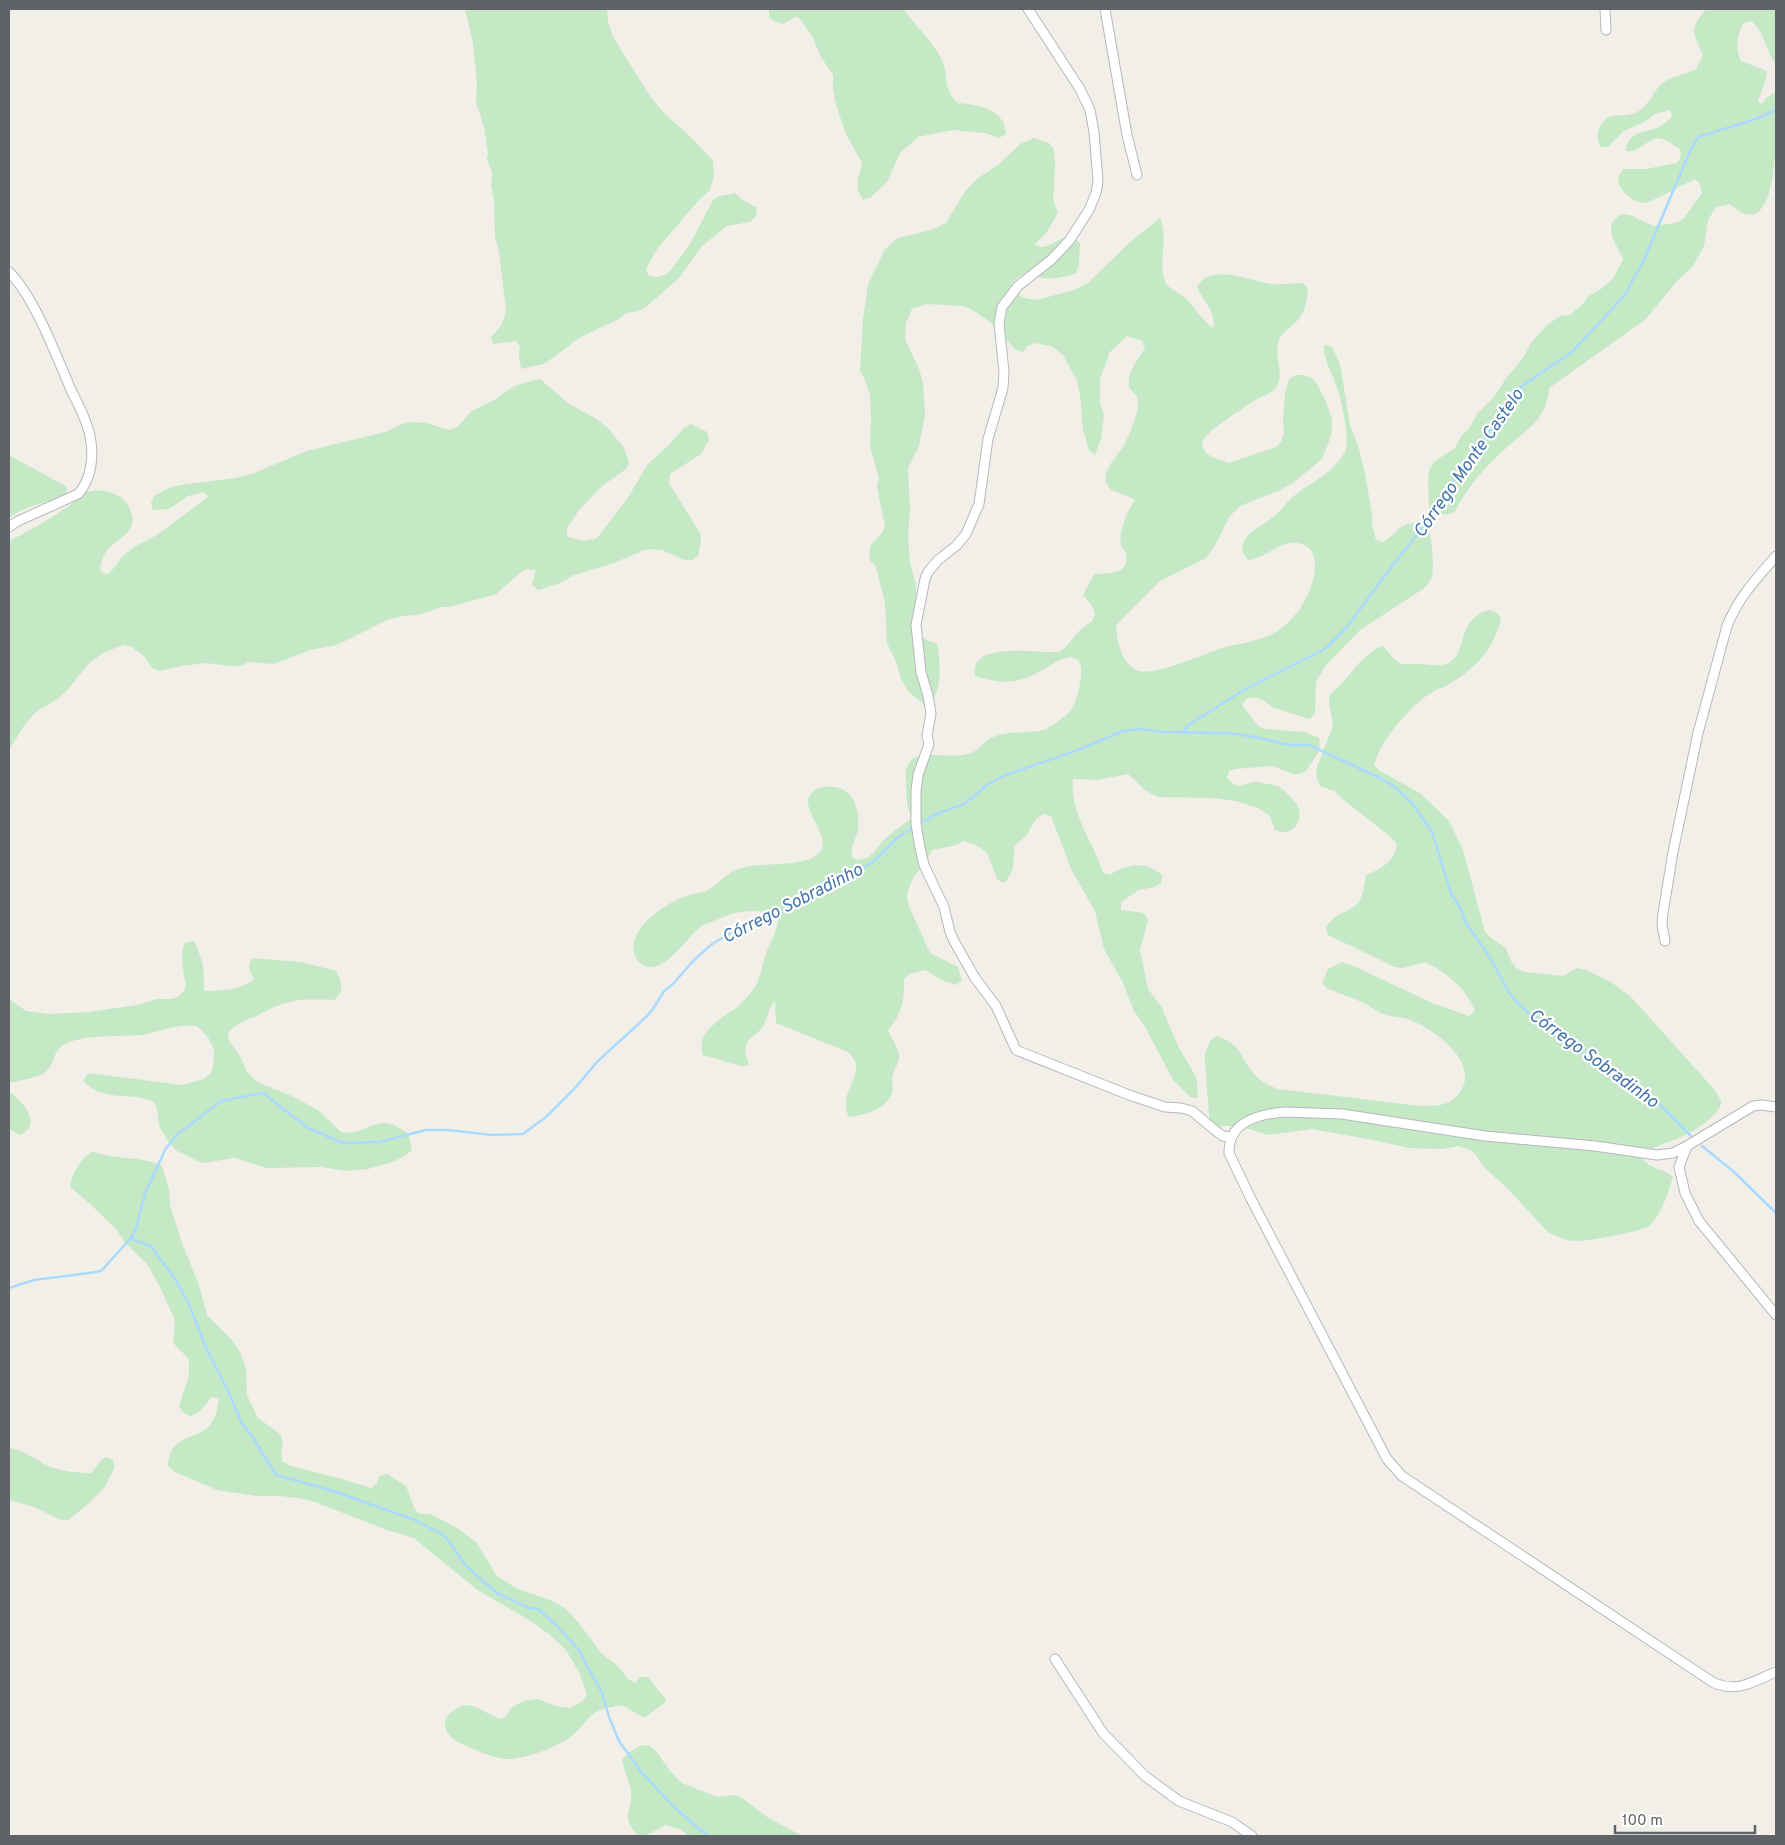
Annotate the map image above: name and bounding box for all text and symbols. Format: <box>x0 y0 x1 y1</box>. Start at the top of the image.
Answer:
water label: Córrego Monte Castelo <box>1409 384 1530 543</box>
water label: Córrego Sobradinho <box>718 859 867 950</box>
water label: Córrego Sobradinho <box>1524 1004 1663 1114</box>
scale bar <box>1615 1802 1755 1834</box>
text: 100 m <box>1622 1812 1663 1831</box>

